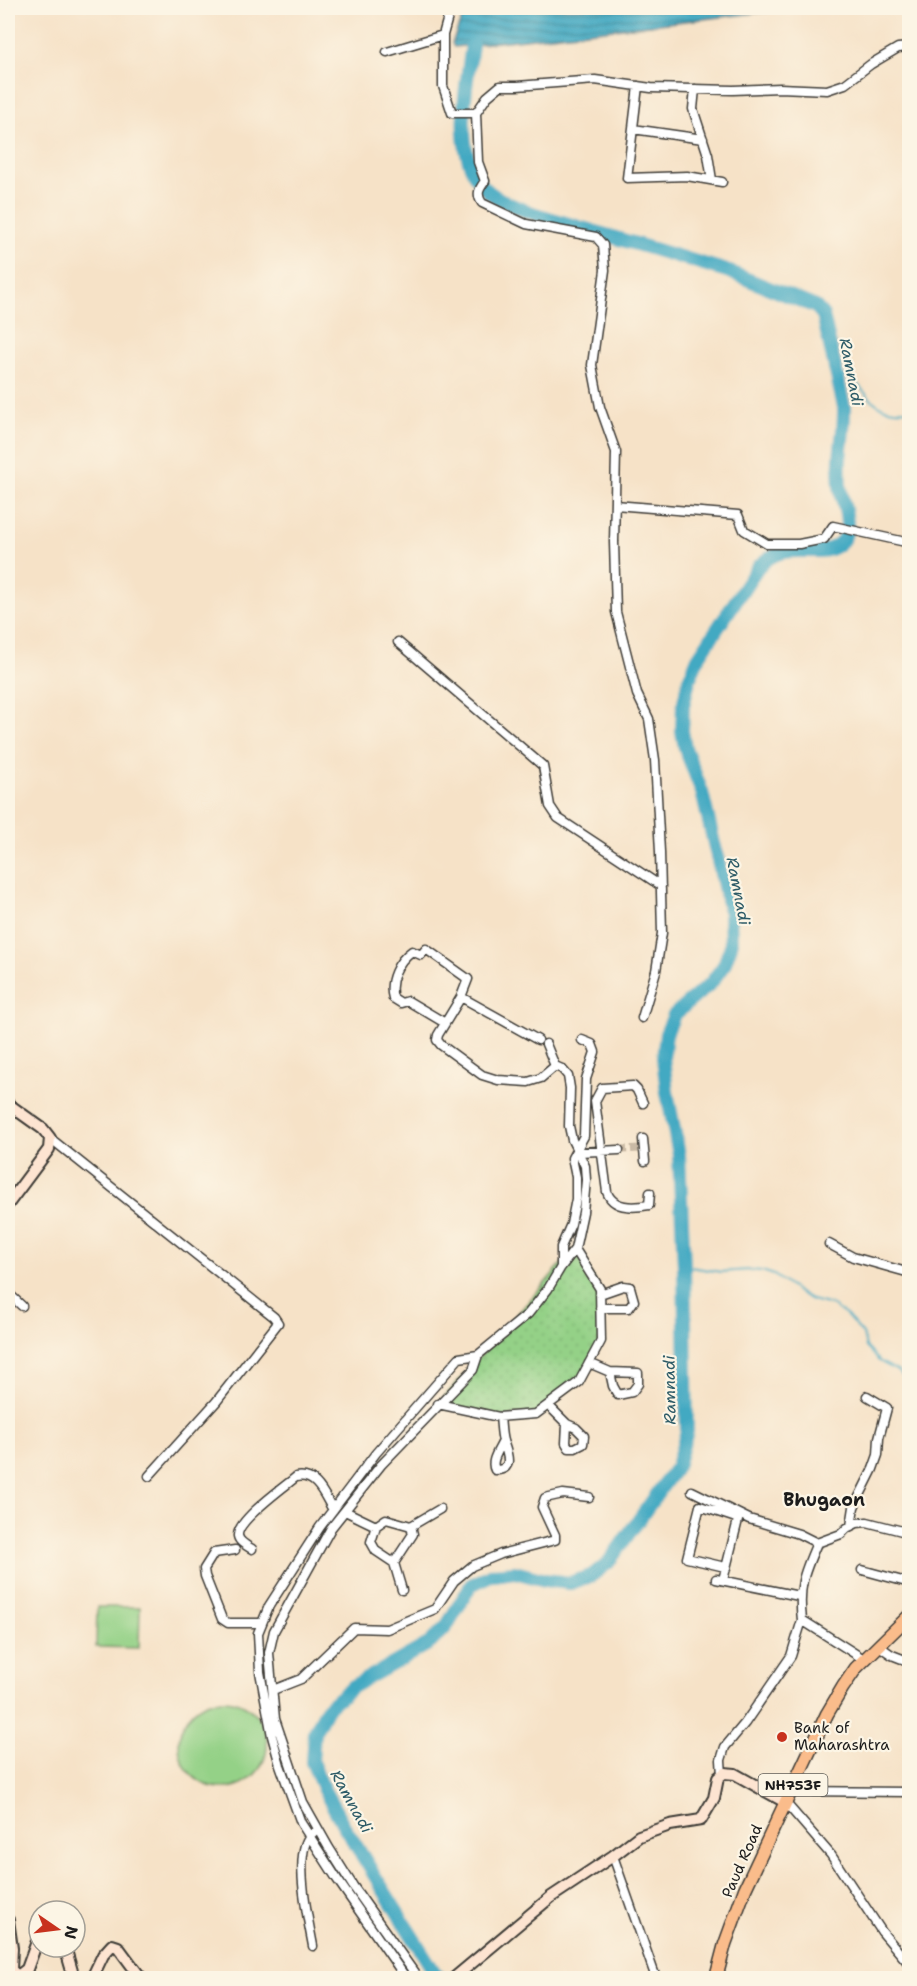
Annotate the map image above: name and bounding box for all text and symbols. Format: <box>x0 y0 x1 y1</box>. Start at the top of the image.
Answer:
water label: Ramnadi <box>835 336 868 408</box>
water label: Ramnadi <box>722 855 755 927</box>
water label: Ramnadi <box>658 1355 681 1425</box>
district label: Bhugaon <box>783 1488 865 1512</box>
place label: Bank of Maharashtra <box>794 1718 890 1755</box>
marker: Bank of Maharashtra <box>775 1730 789 1744</box>
water label: Ramnadi <box>326 1766 378 1837</box>
road number: NH753F <box>758 1774 828 1796</box>
street label: Paud Road <box>717 1821 767 1901</box>
north arrow <box>27 1899 87 1959</box>
text: N <box>59 1924 83 1941</box>

